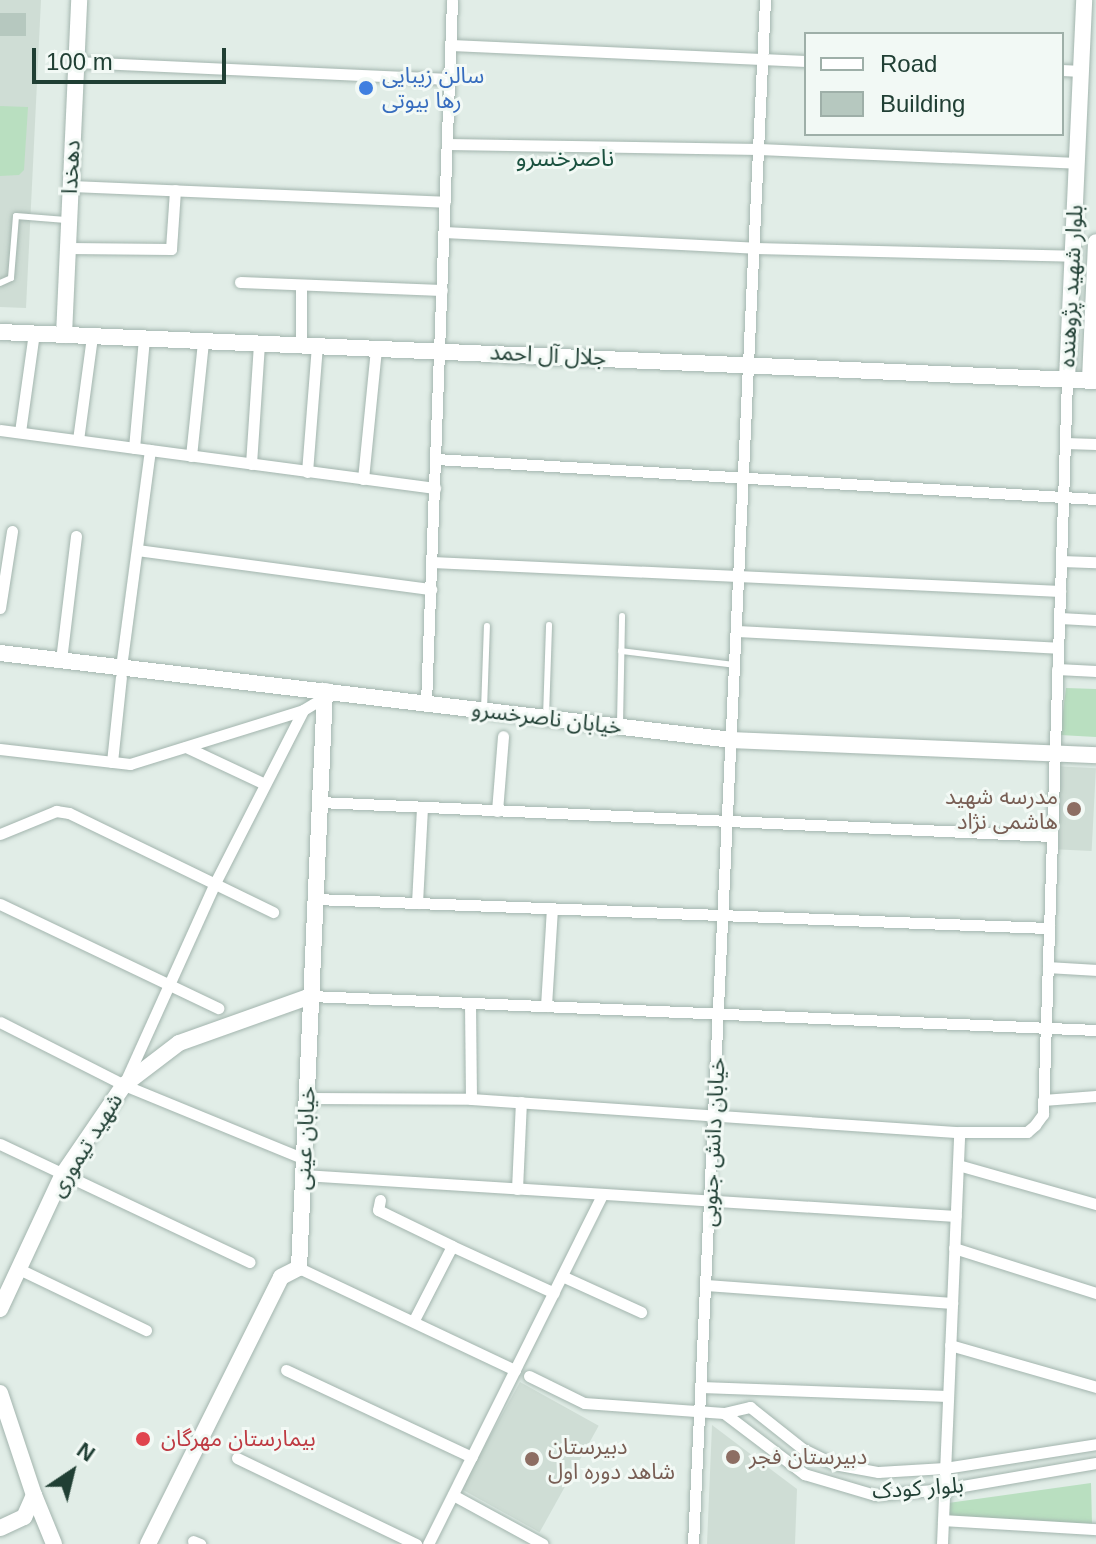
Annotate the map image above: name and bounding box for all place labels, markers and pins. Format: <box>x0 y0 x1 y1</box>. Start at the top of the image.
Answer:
place label: سالن زیبایی رها بیوتی <box>382 62 484 114</box>
marker: سالن زیبایی رها بیوتی <box>357 79 375 97</box>
place label: مدرسه شهید ه‍اشمی نژاد <box>945 783 1058 834</box>
marker: مدرسه شهید ه‍اشمی نژاد <box>1065 800 1083 818</box>
place label: بیمارستان مهرگان <box>161 1426 316 1452</box>
marker: بیمارستان مهرگان <box>132 1428 154 1450</box>
place label: دبیرستان شاهد دوره اول <box>548 1433 675 1484</box>
place label: دبیرستان فجر <box>749 1444 867 1470</box>
marker: دبیرستان فجر <box>724 1448 742 1466</box>
marker: دبیرستان شاهد دوره اول <box>523 1450 541 1468</box>

